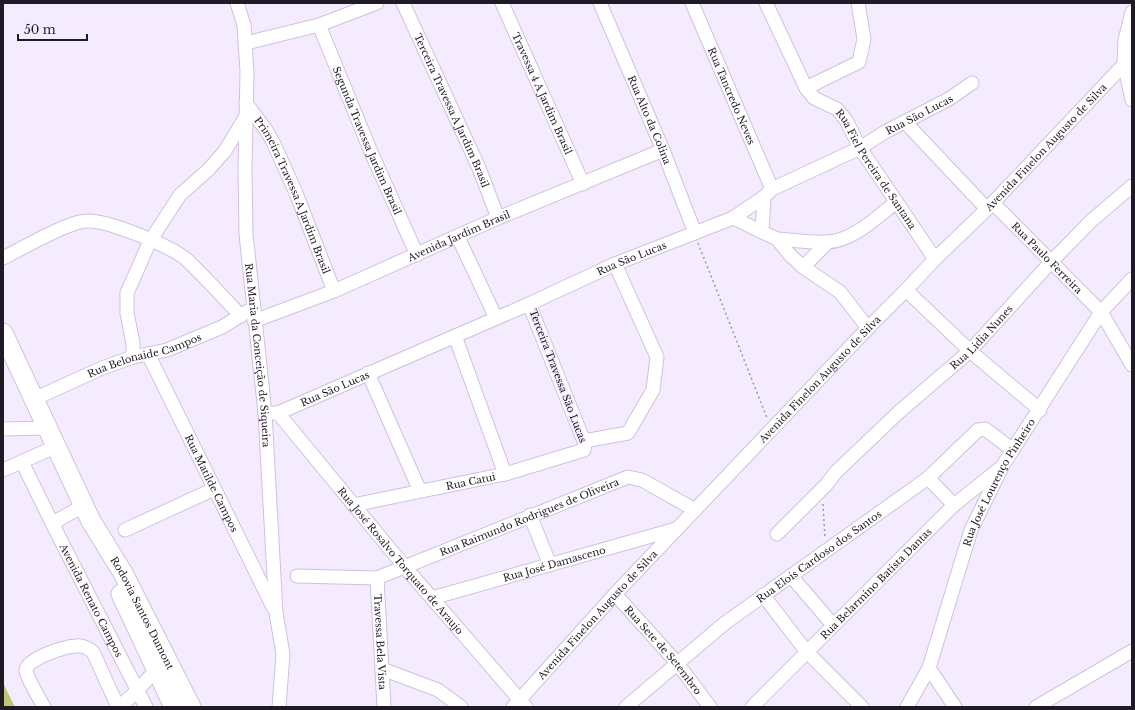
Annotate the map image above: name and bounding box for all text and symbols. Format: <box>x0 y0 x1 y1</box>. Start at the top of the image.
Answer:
scale bar <box>18 16 87 42</box>
text: 50 m <box>24 22 56 37</box>
street label: Terceira Travessa A Jardim Brasil <box>411 31 492 189</box>
street label: Travessa 4 A Jardim Brasil <box>510 31 575 156</box>
street label: Rua Tancredo Neves <box>705 45 759 147</box>
street label: Segunda Travessa Jardim Brasil <box>330 64 405 216</box>
street label: Rua Alto da Colina <box>625 73 675 167</box>
street label: Avenida Finelon Augusto de Silva <box>982 80 1109 214</box>
street label: Rua São Lucas <box>883 92 956 137</box>
street label: Rua Fiel Pereira de Santana <box>833 106 920 232</box>
street label: Primeira Travessa A Jardim Brasil <box>252 114 333 276</box>
street label: Avenida Jardim Brasil <box>404 207 512 264</box>
street label: Rua Paulo Ferreira <box>1009 219 1086 297</box>
street label: Rua São Lucas <box>595 238 668 278</box>
street label: Rua Maria da Conceição de Siqueira <box>243 262 273 448</box>
street label: Rua Lidia Nunes <box>947 302 1016 372</box>
street label: Terceira Travessa São Lucas <box>527 307 590 445</box>
street label: Avenida Finelon Augusto de Silva <box>755 312 884 446</box>
street label: Rua Belonaide Campos <box>85 330 204 380</box>
street label: Rua São Lucas <box>298 367 372 409</box>
street label: Rua José Lourenço Pinheiro <box>960 415 1038 548</box>
street label: Rua Matilde Campos <box>182 432 242 535</box>
street label: Rua Catui <box>445 470 497 492</box>
street label: Rua Raimundo Rodrigues de Oliveira <box>438 475 621 559</box>
street label: Rua José Rosalvo Torquato de Araujo <box>335 484 467 637</box>
street label: Rua Elois Cardoso dos Santos <box>754 507 884 605</box>
street label: Rua Belarmino Batista Dantas <box>817 524 935 642</box>
street label: Avenida Renato Campos <box>57 541 126 660</box>
street label: Rua José Damasceno <box>501 543 607 584</box>
street label: Avenida Finelon Augusto de Silva <box>534 547 660 683</box>
street label: Rodovia Santos Dumont <box>108 554 177 672</box>
street label: Travessa Bela Vista <box>371 594 390 691</box>
street label: Rua Sete de Setembro <box>622 603 705 697</box>

